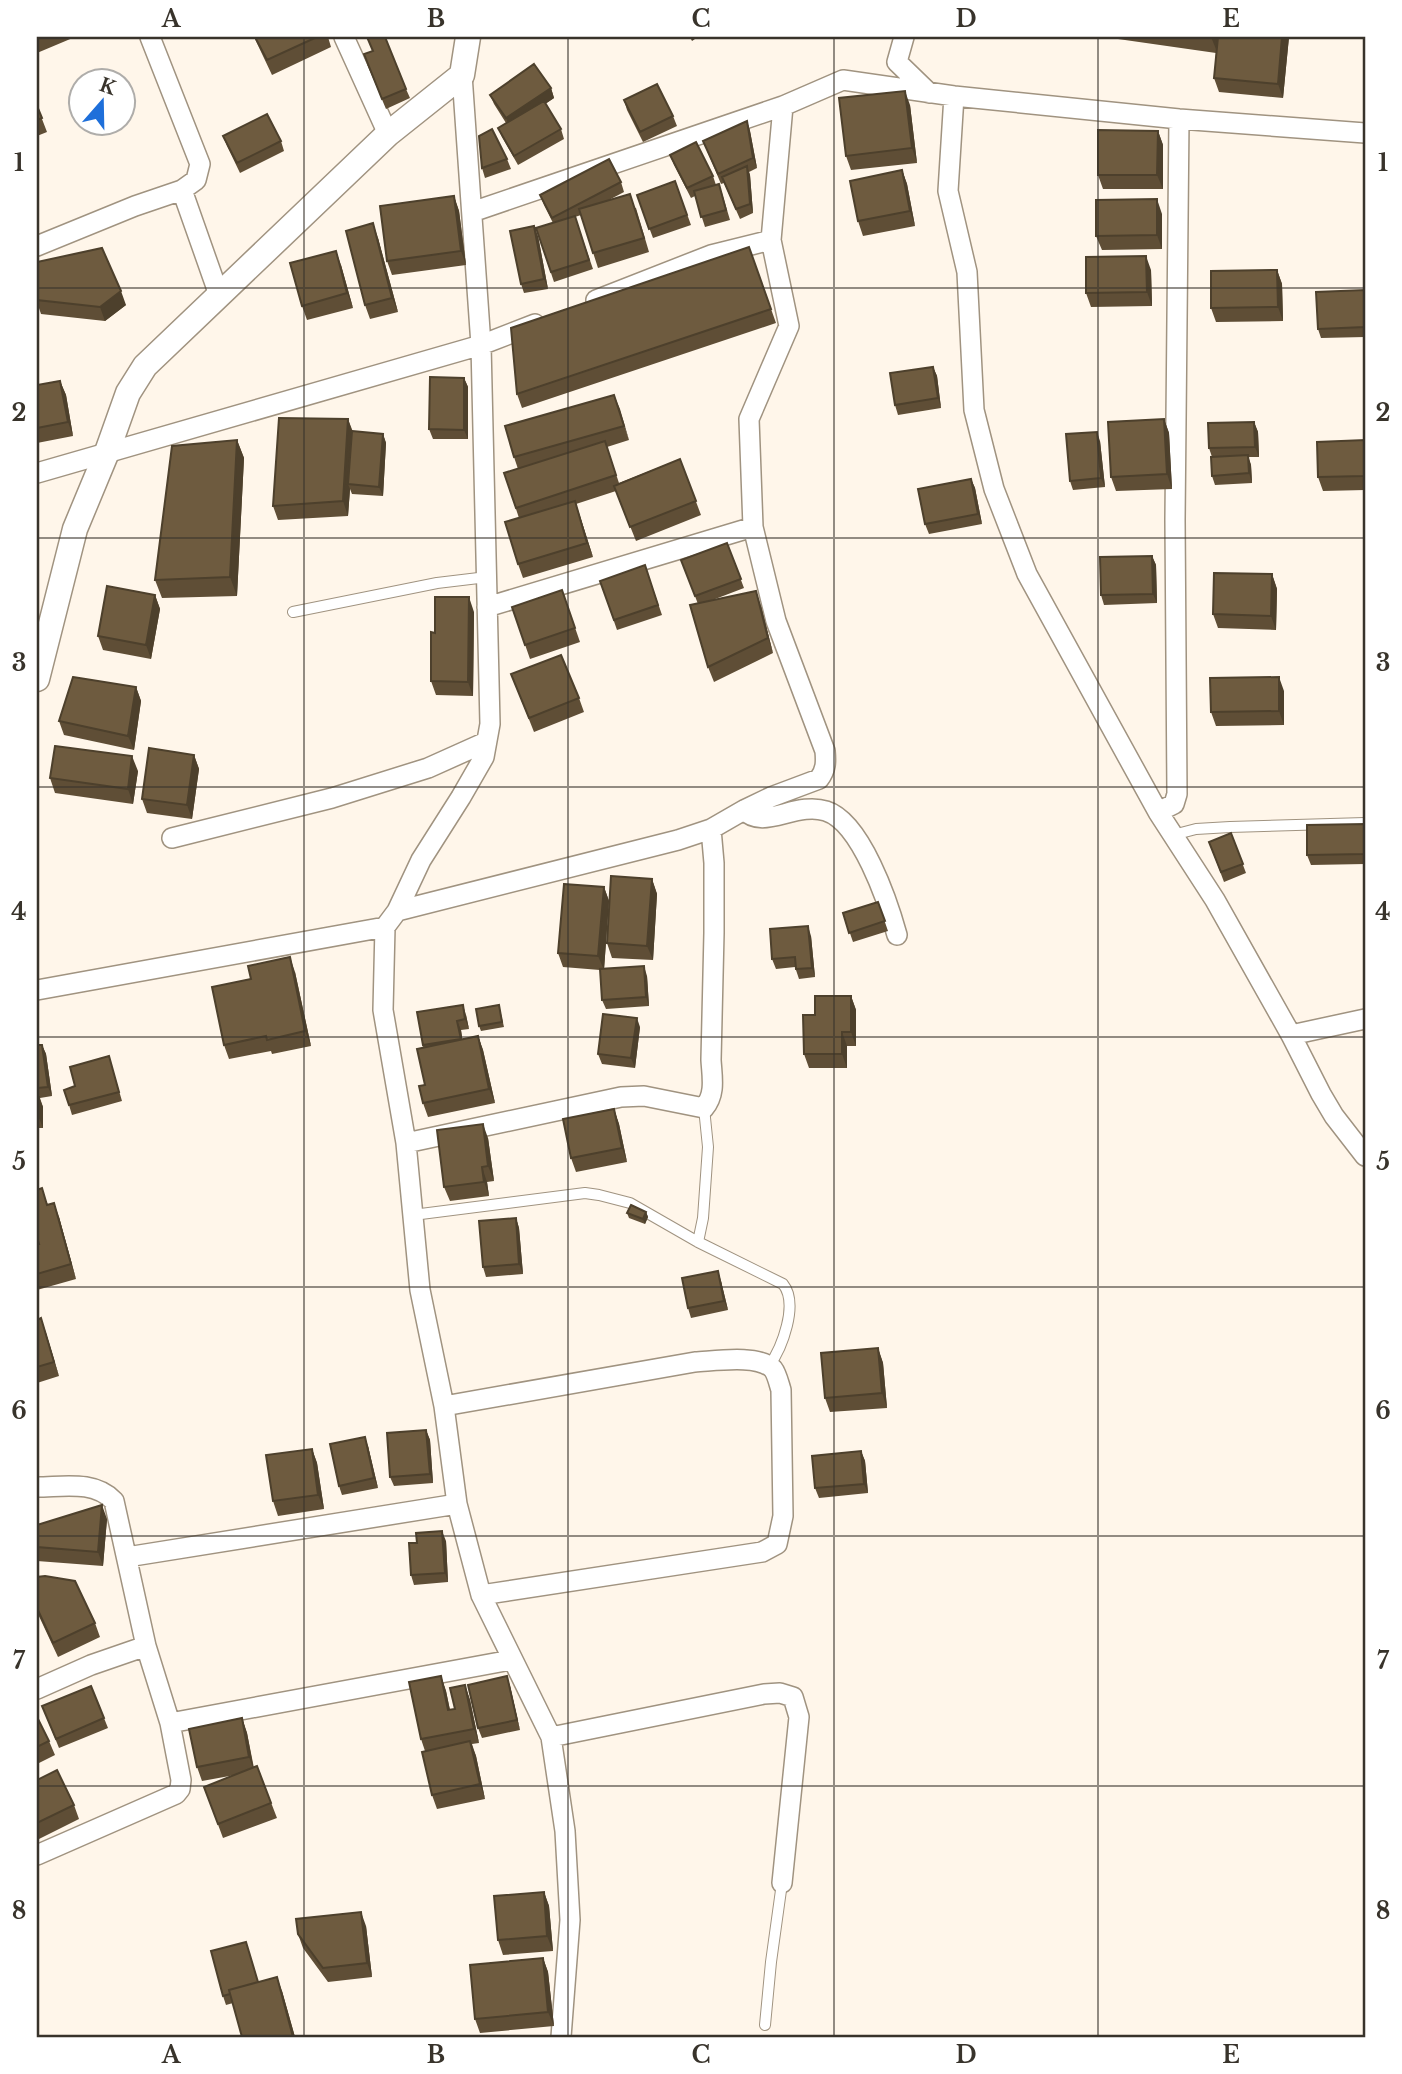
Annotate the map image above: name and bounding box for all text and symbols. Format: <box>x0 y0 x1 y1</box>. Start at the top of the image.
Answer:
text: A <box>161 5 182 33</box>
text: B <box>427 5 445 33</box>
text: C <box>692 5 710 33</box>
text: D <box>955 5 977 33</box>
text: E <box>1222 5 1240 33</box>
north arrow <box>66 66 136 136</box>
text: K <box>96 73 120 100</box>
text: 1 <box>14 149 24 177</box>
text: 1 <box>1378 149 1388 177</box>
text: 2 <box>12 399 26 427</box>
text: 2 <box>1376 399 1390 427</box>
text: 3 <box>12 649 26 677</box>
text: 3 <box>1376 649 1390 677</box>
text: 4 <box>11 898 27 926</box>
text: 4 <box>1375 898 1391 926</box>
text: 5 <box>12 1148 26 1176</box>
text: 5 <box>1376 1148 1390 1176</box>
text: 6 <box>11 1397 27 1425</box>
text: 6 <box>1375 1397 1391 1425</box>
text: 7 <box>13 1647 26 1675</box>
text: 7 <box>1377 1647 1390 1675</box>
text: 8 <box>12 1897 26 1925</box>
text: 8 <box>1376 1897 1390 1925</box>
text: A <box>161 2041 182 2069</box>
text: B <box>427 2041 445 2069</box>
text: C <box>692 2041 710 2069</box>
text: D <box>955 2041 977 2069</box>
text: E <box>1222 2041 1240 2069</box>

